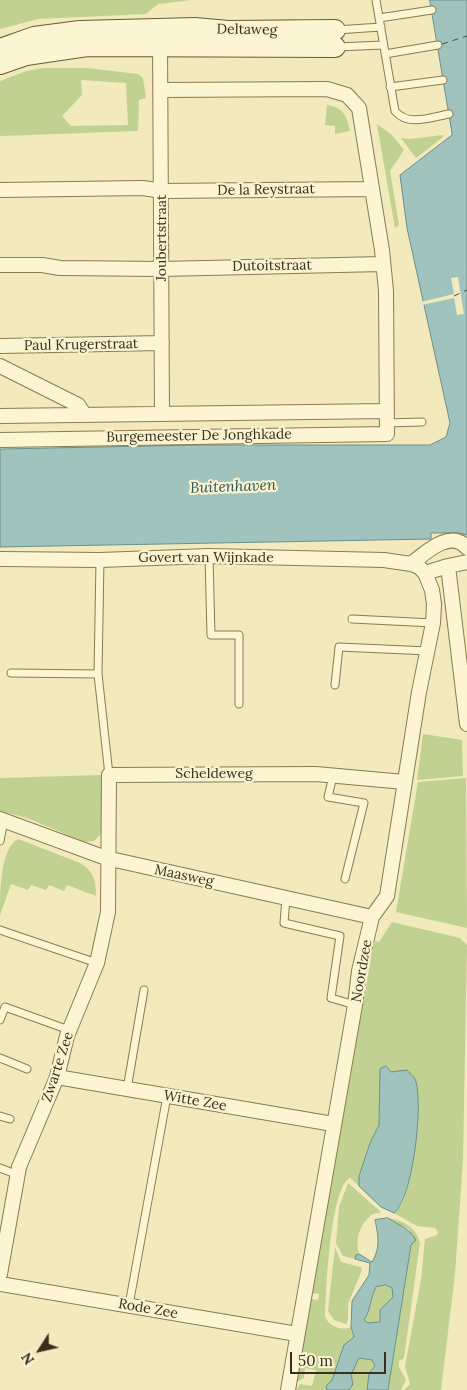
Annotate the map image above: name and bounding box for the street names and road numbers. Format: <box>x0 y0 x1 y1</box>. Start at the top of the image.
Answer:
street label: Deltaweg <box>217 21 277 39</box>
street label: De la Reystraat <box>217 181 315 199</box>
street label: Joubertstraat <box>154 195 170 281</box>
street label: Dutoitstraat <box>232 257 312 275</box>
street label: Paul Krugerstraat <box>24 336 138 354</box>
street label: Burgemeester De Jonghkade <box>106 426 292 446</box>
street label: Govert van Wijnkade <box>138 550 274 566</box>
street label: Scheldeweg <box>175 766 253 782</box>
street label: Maasweg <box>153 862 215 890</box>
street label: Noordzee <box>348 938 376 1004</box>
street label: Zwarte Zee <box>39 1030 77 1104</box>
street label: Witte Zee <box>162 1087 228 1115</box>
street label: Rode Zee <box>117 1296 179 1322</box>

